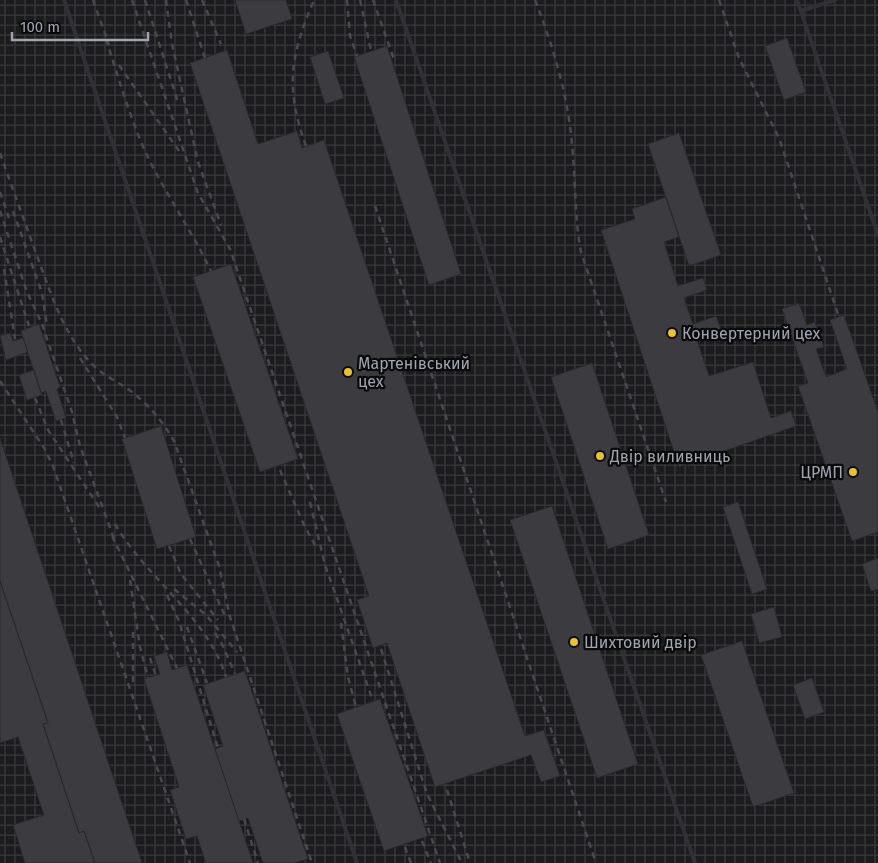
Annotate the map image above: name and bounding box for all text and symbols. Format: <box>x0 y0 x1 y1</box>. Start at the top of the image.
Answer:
scale bar <box>12 10 149 42</box>
text: 100 m <box>20 18 60 36</box>
place label: Конвертерний цех <box>682 324 821 343</box>
marker: Конвертерний цех <box>666 327 678 339</box>
place label: Мартенівський цех <box>358 354 470 391</box>
marker: Мартенівський цех <box>342 366 354 378</box>
place label: Двір виливниць <box>609 447 730 466</box>
marker: Двір виливниць <box>594 450 606 462</box>
place label: ЦРМП <box>800 463 843 482</box>
marker: ЦРМП <box>847 466 859 478</box>
place label: Шихтовий двір <box>584 633 697 652</box>
marker: Шихтовий двір <box>568 636 580 648</box>

